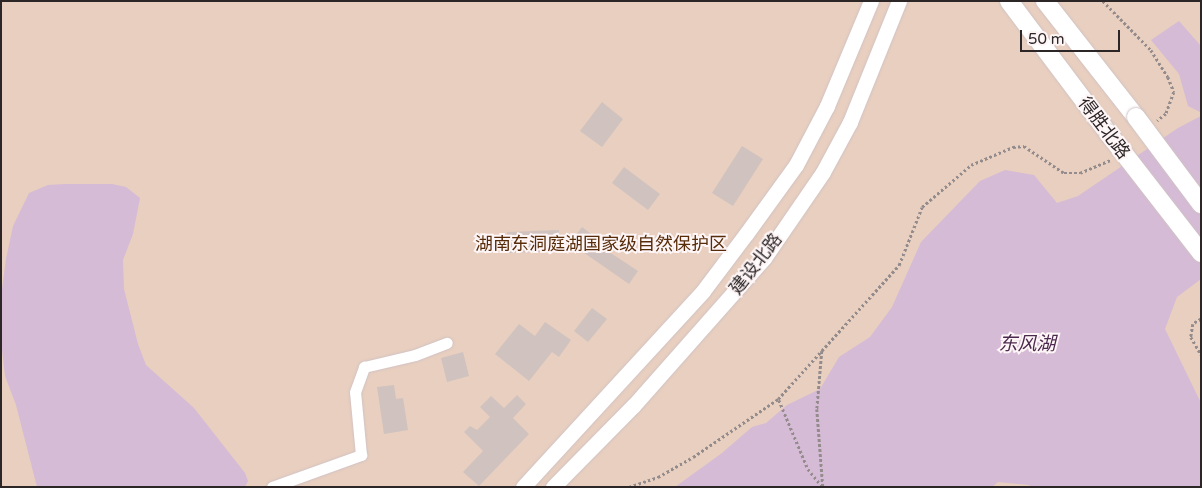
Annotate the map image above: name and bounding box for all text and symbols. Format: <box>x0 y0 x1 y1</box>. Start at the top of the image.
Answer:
scale bar <box>1022 20 1122 52</box>
text: 50 m <box>1028 30 1065 48</box>
street label: 得胜北路 <box>1074 93 1134 163</box>
street label: 建设北路 <box>725 229 787 299</box>
park label: 湖南东洞庭湖国家级自然保护区 <box>475 233 727 255</box>
water label: 东风湖 <box>999 334 1055 356</box>

